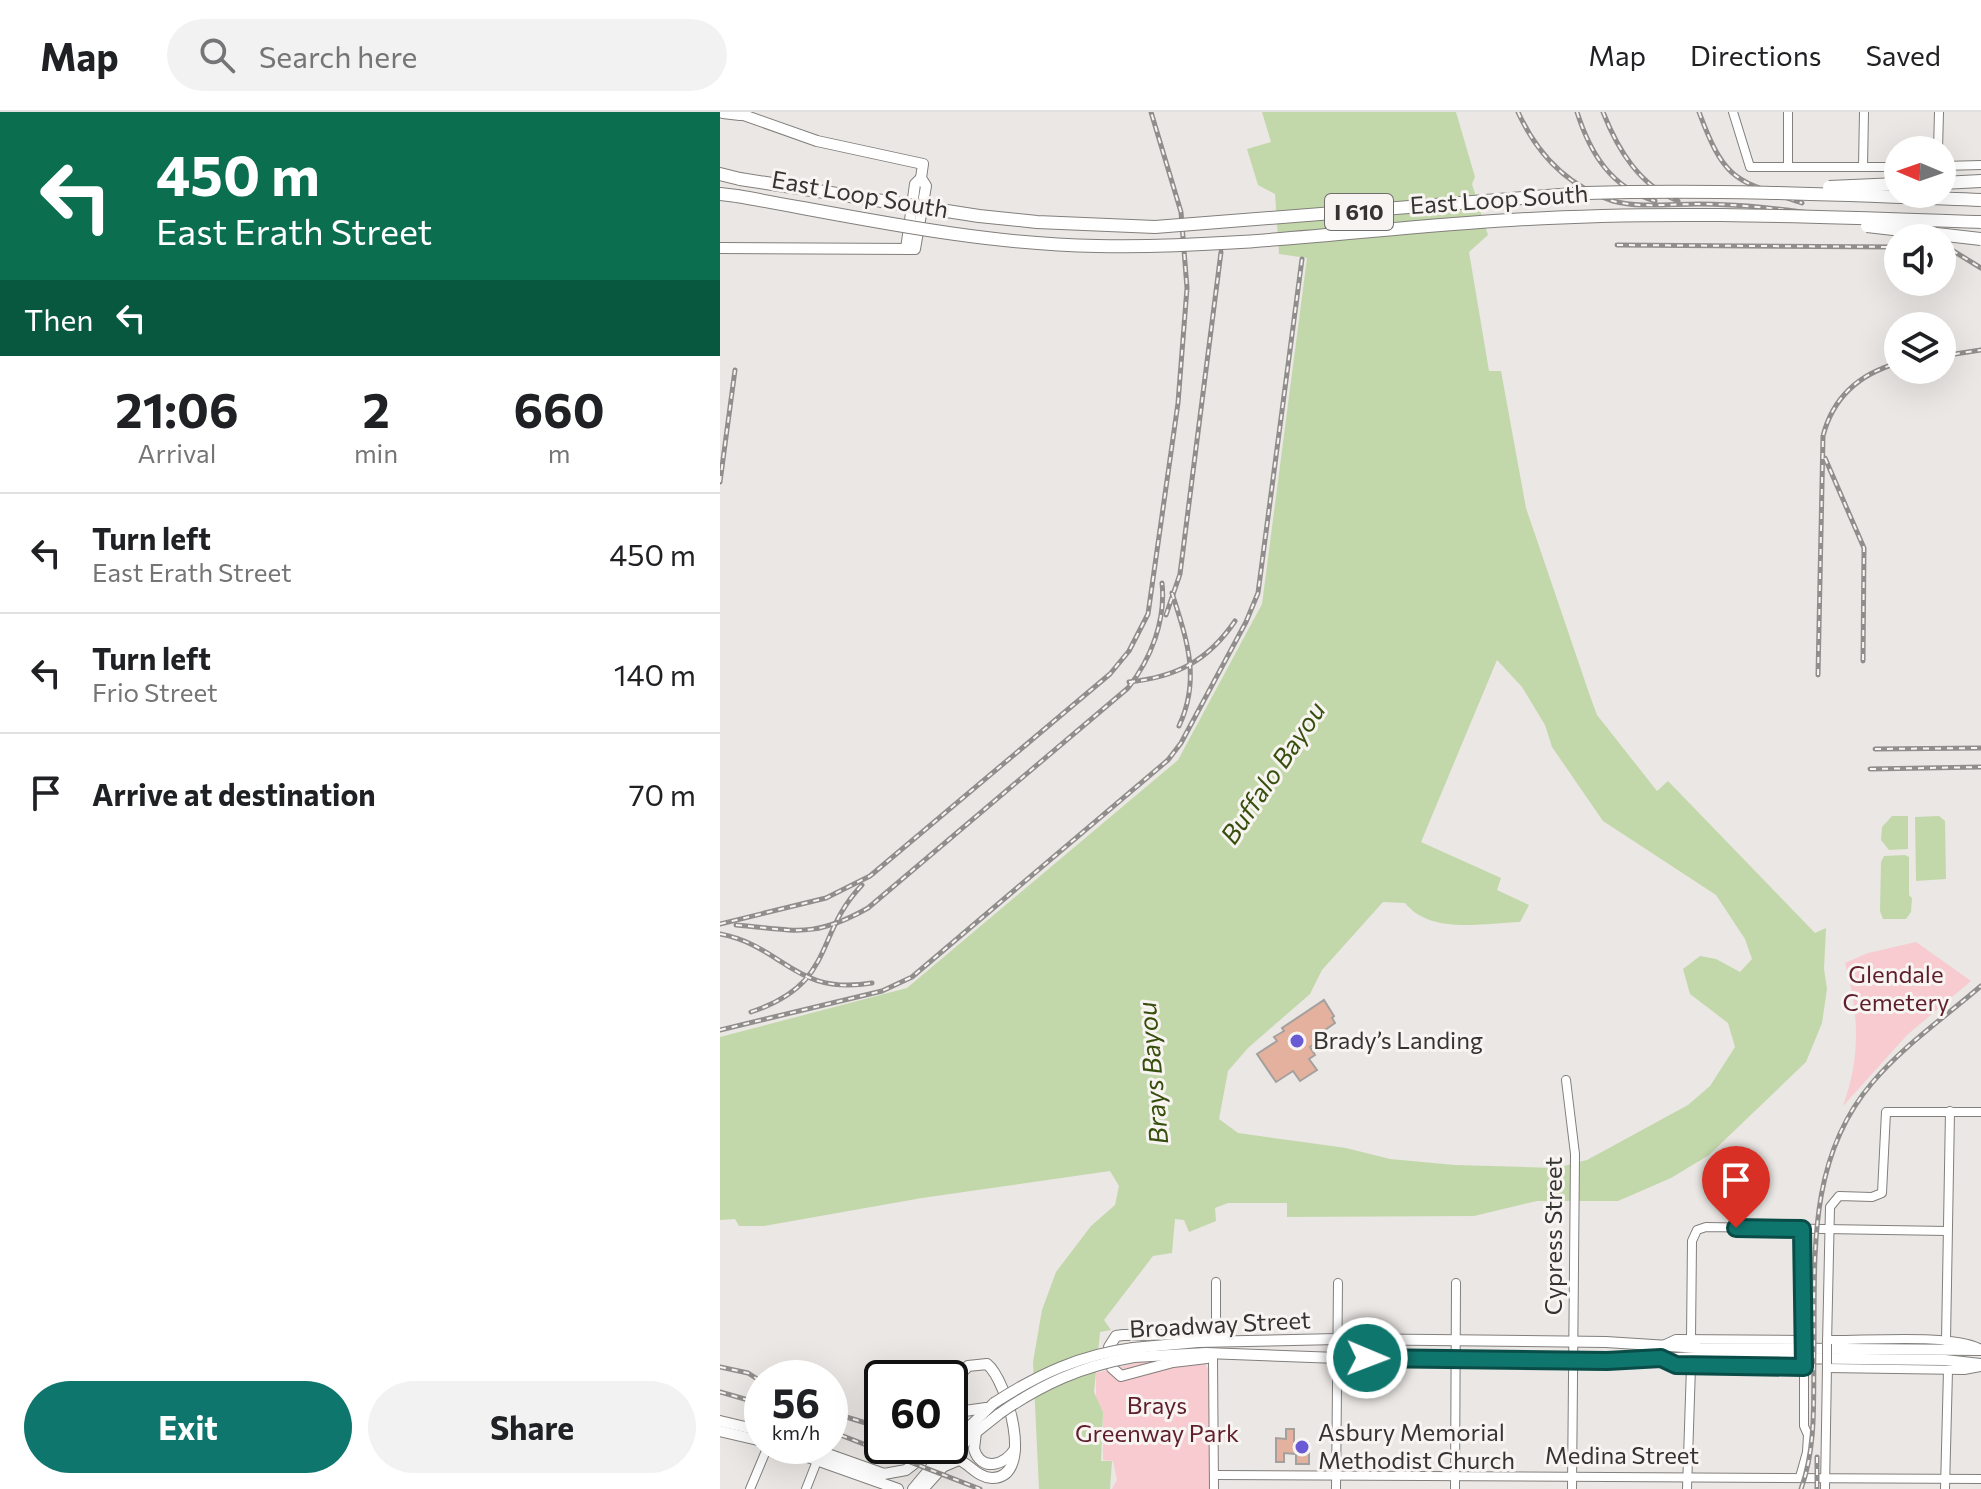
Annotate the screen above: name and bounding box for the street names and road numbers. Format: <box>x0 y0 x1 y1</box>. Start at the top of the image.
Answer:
street label: East Loop South <box>770 164 951 223</box>
street label: East Loop South <box>1409 178 1589 219</box>
road number: I 610 <box>1325 194 1393 230</box>
street label: Cypress Street <box>1538 1157 1567 1315</box>
street label: Broadway Street <box>1129 1304 1311 1343</box>
street label: Medina Street <box>1545 1440 1699 1469</box>

